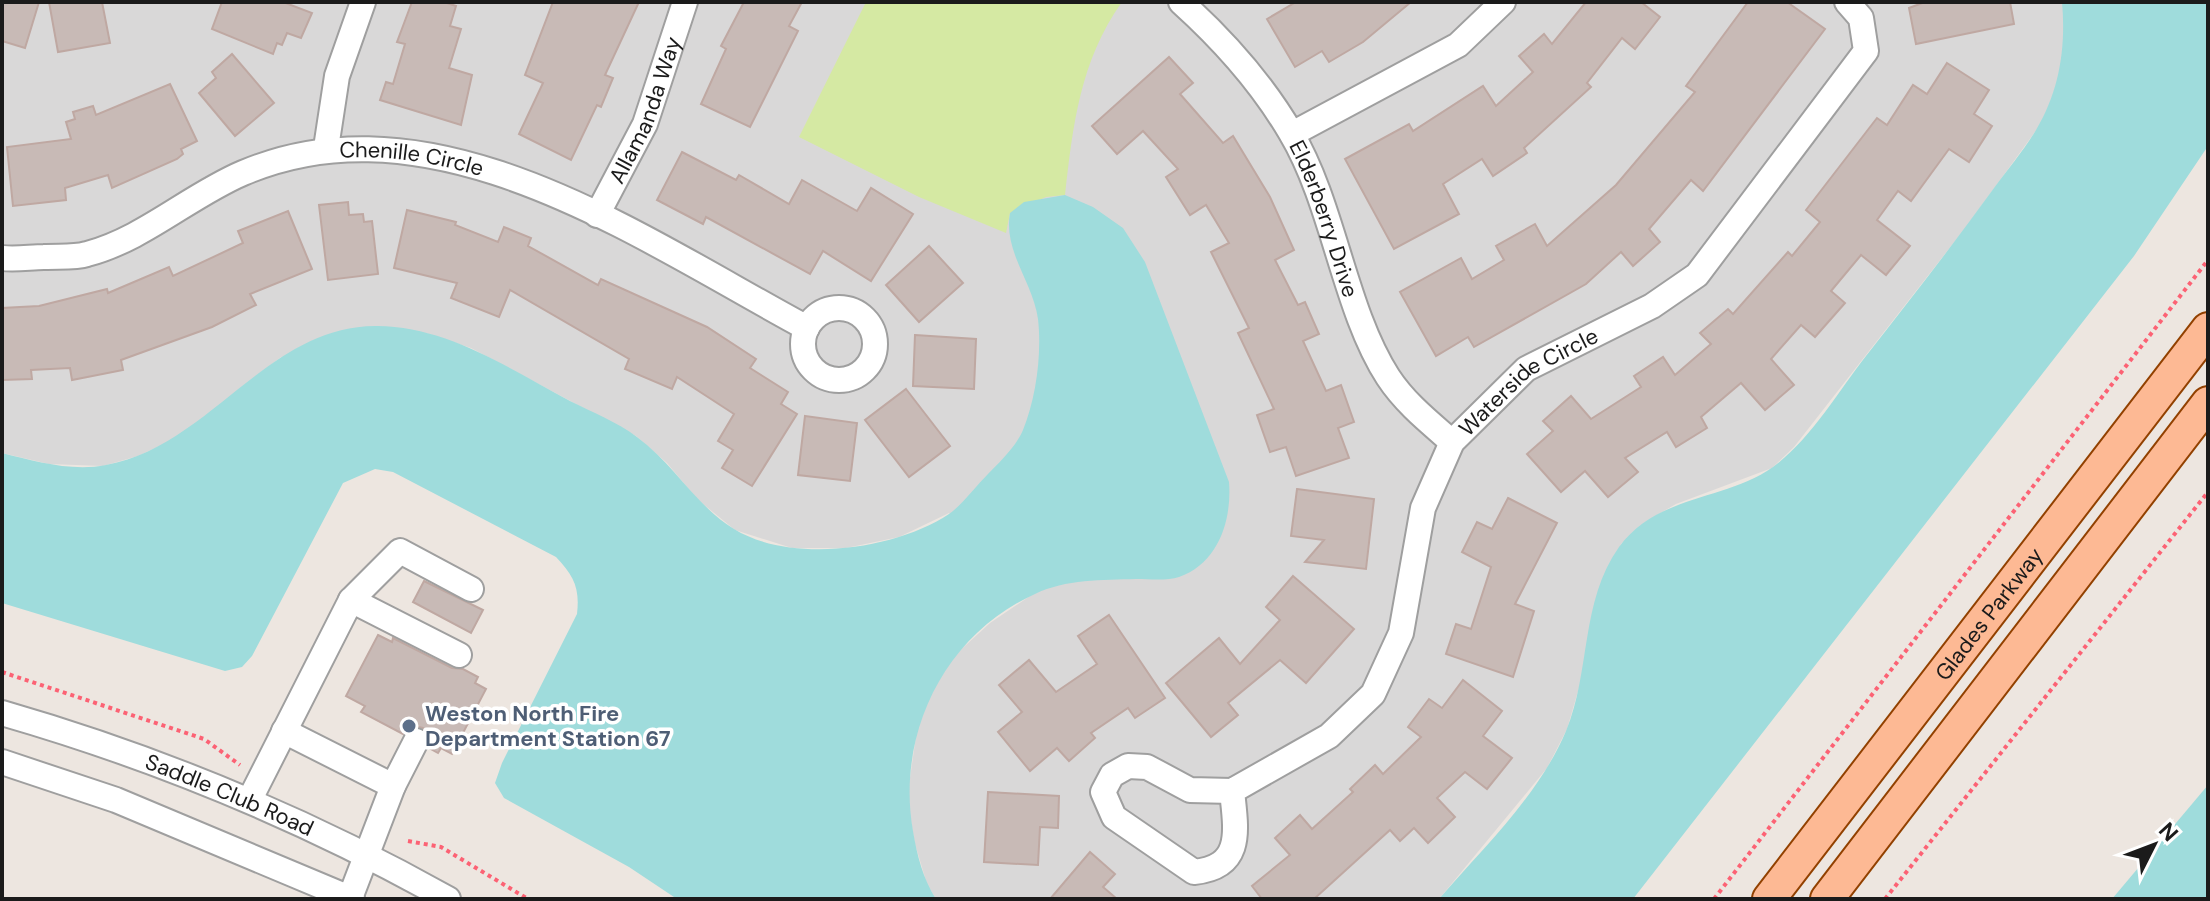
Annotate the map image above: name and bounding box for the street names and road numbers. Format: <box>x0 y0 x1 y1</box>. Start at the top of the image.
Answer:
street label: Allamanda Way <box>602 33 688 189</box>
street label: Chenille Circle <box>339 135 487 183</box>
street label: Elderberry Drive <box>1283 135 1365 301</box>
street label: Waterside Circle <box>1452 321 1603 443</box>
street label: Glades Parkway <box>1929 542 2050 687</box>
street label: Saddle Club Road <box>141 747 318 843</box>

